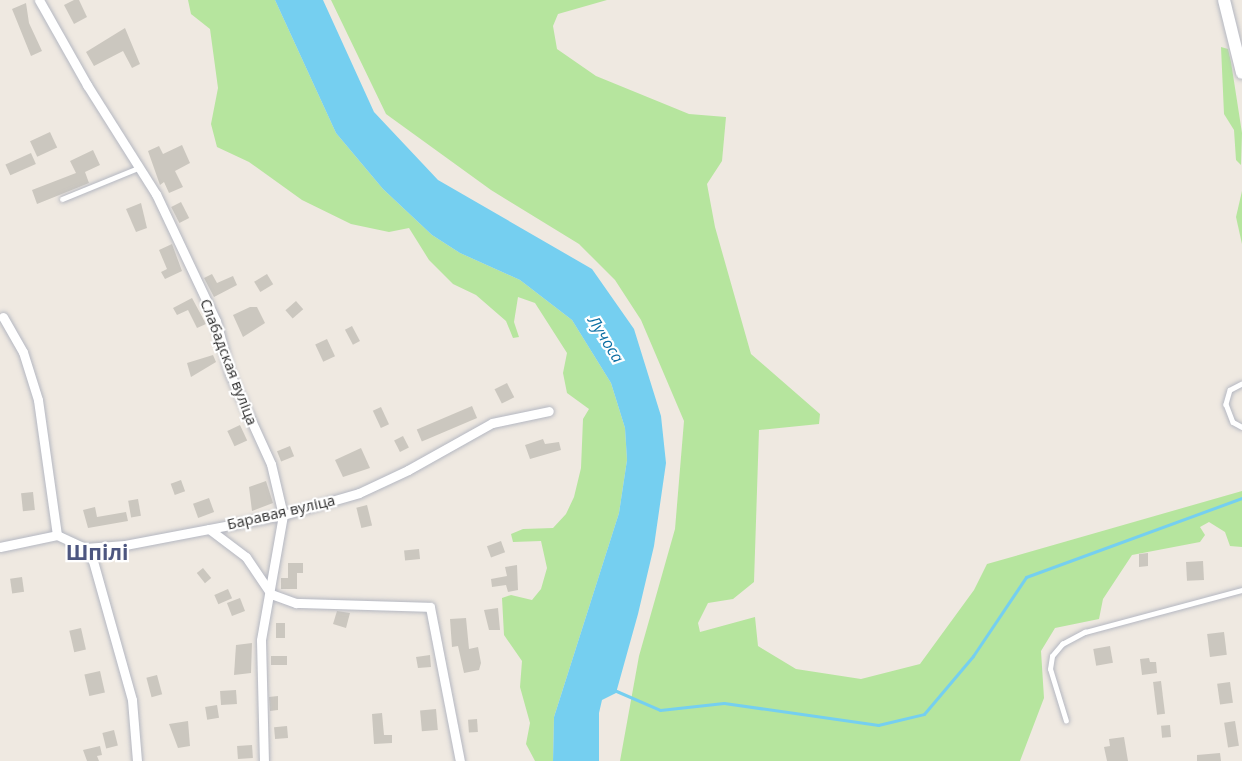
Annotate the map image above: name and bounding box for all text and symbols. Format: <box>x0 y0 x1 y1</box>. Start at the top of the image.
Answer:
street label: Слабадская вуліца <box>197 296 261 428</box>
water label: Лучоса <box>584 312 628 366</box>
street label: Баравая вуліца <box>225 491 337 533</box>
district label: Шпілі <box>66 539 128 565</box>

